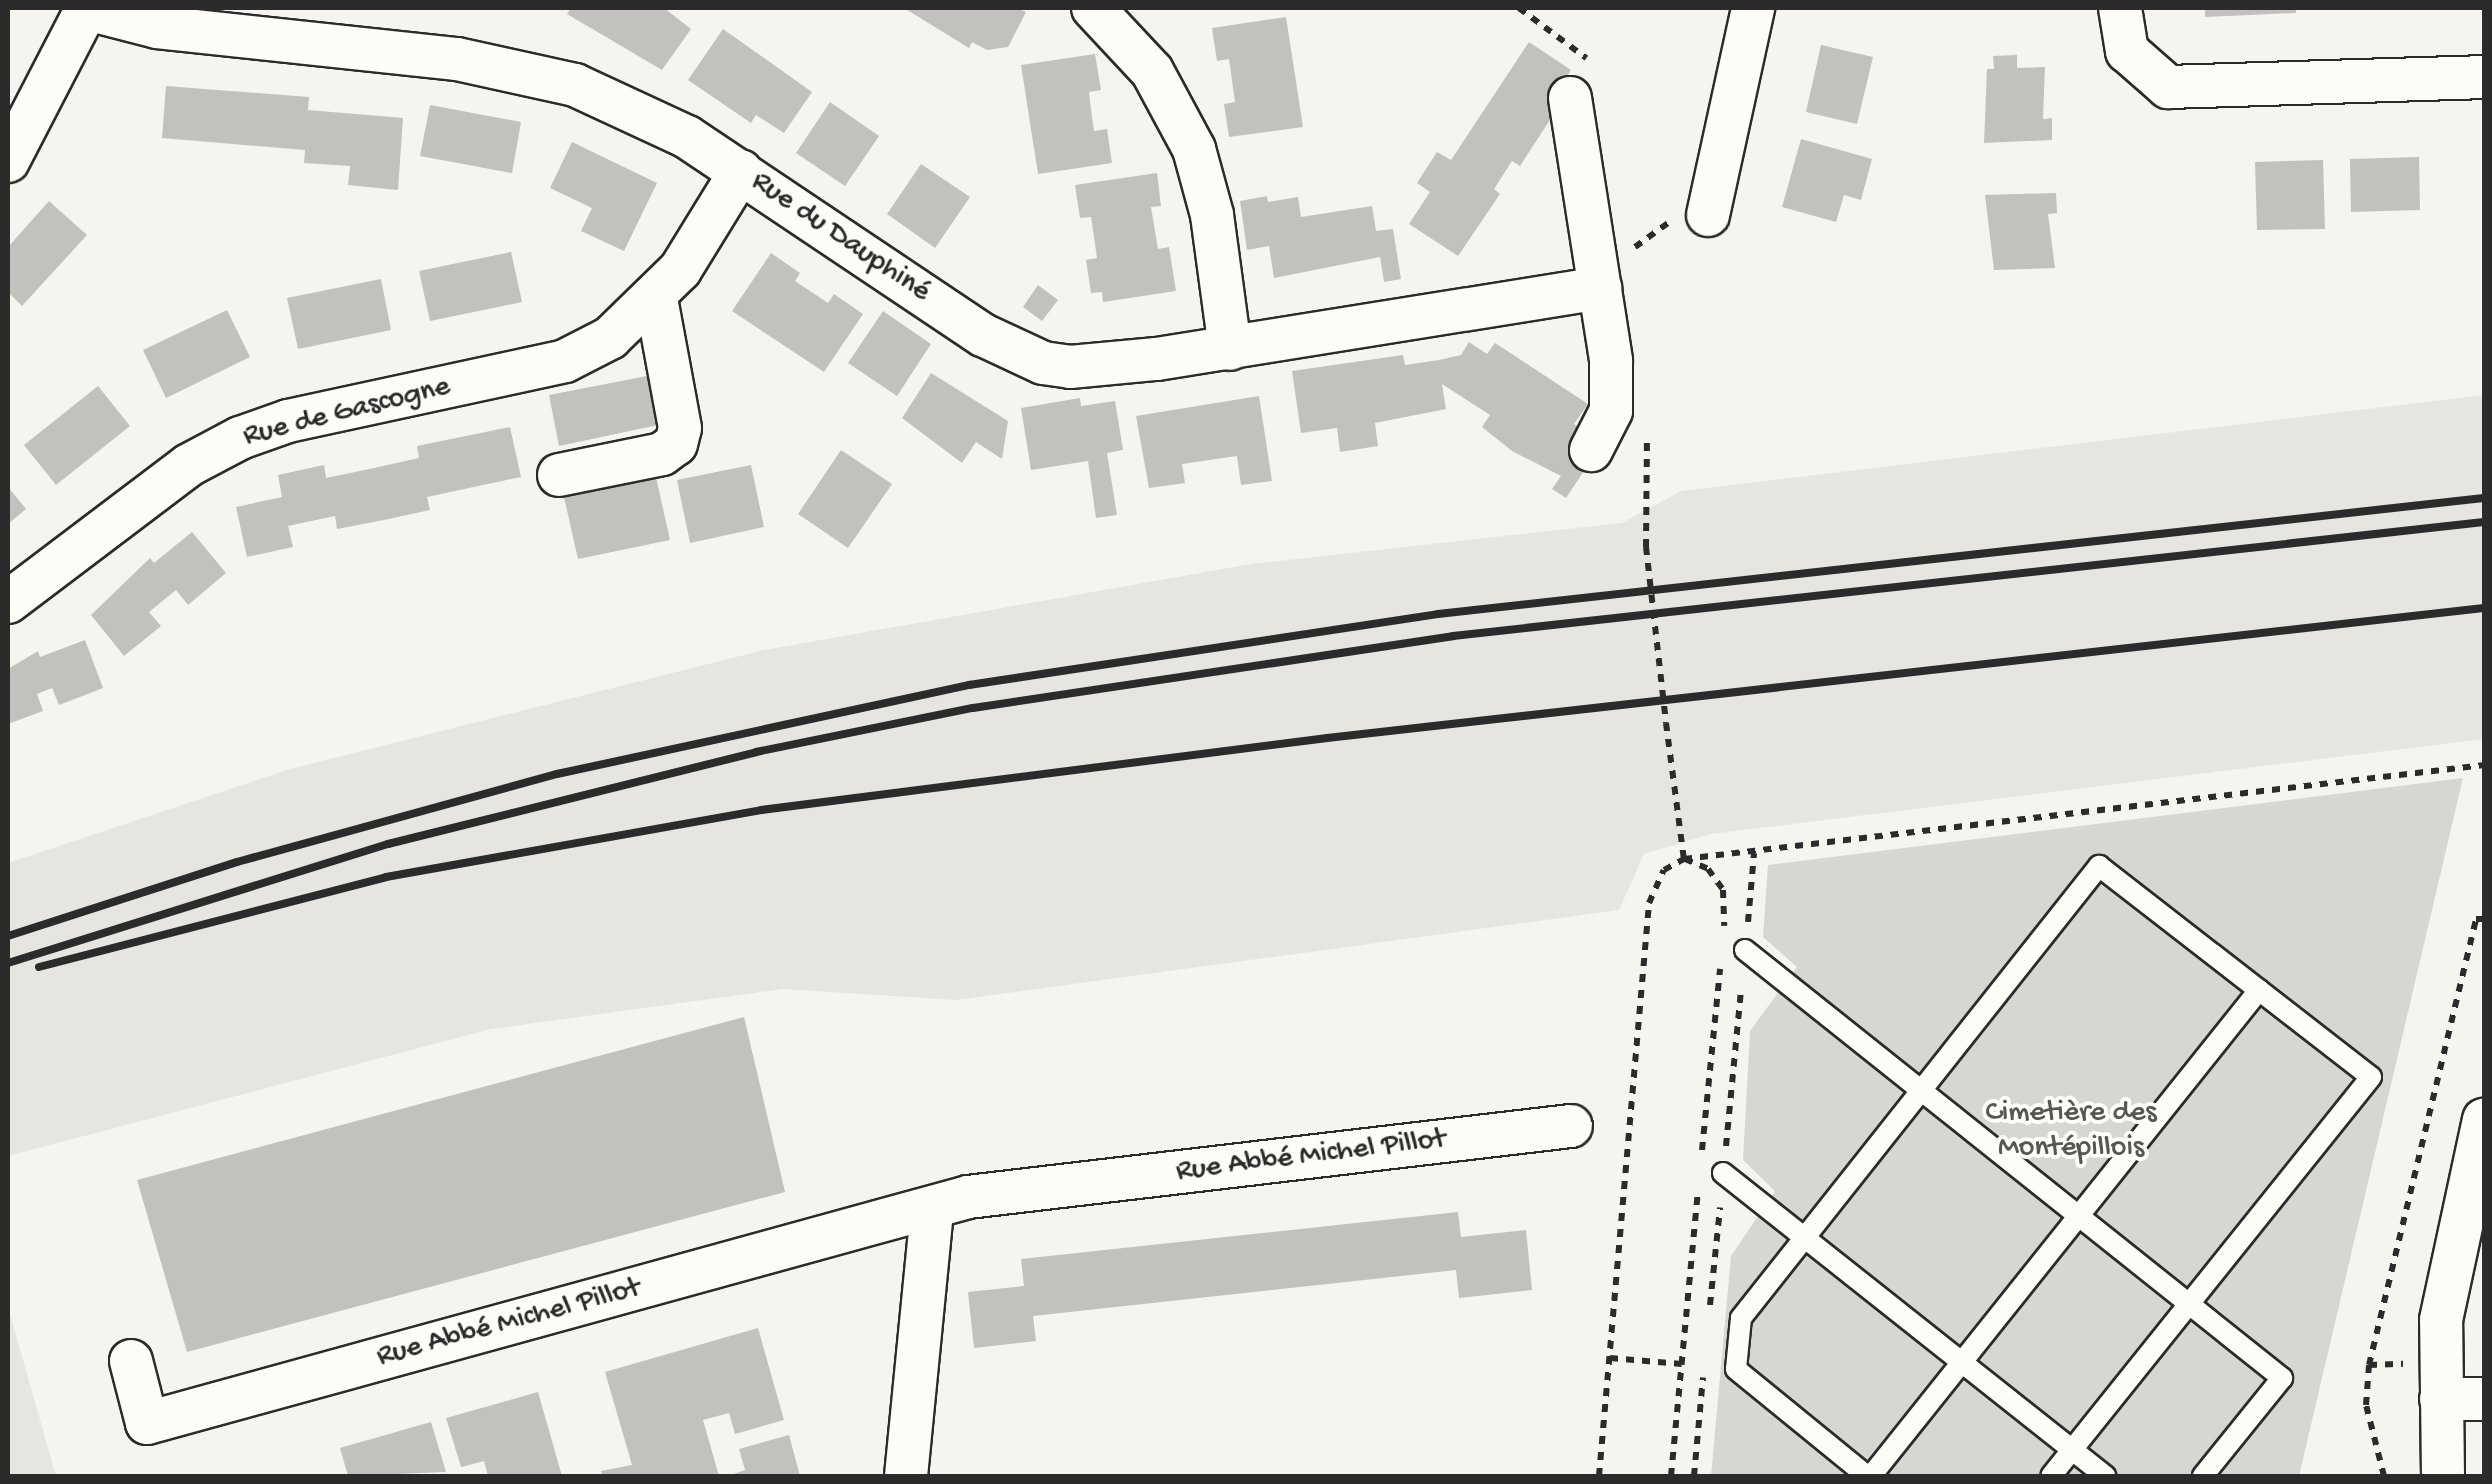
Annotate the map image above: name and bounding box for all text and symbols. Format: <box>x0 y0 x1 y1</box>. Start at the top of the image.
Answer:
street label: Rue du Dauphiné <box>743 165 937 311</box>
street label: Rue de Gascogne <box>240 370 454 456</box>
park label: Cimetière des Montépillois <box>1985 1096 2157 1166</box>
street label: Rue Abbé Michel Pillot <box>1174 1123 1448 1191</box>
street label: Rue Abbé Michel Pillot <box>373 1272 645 1376</box>

